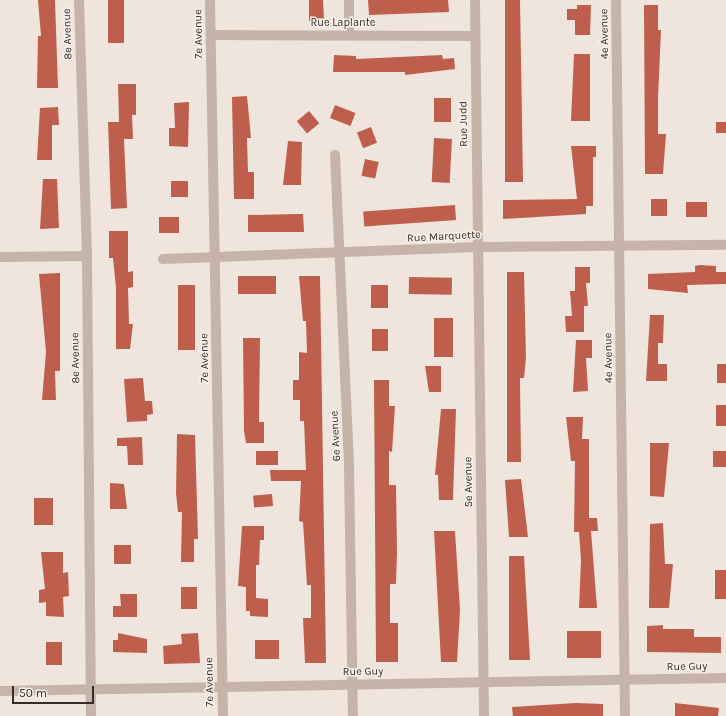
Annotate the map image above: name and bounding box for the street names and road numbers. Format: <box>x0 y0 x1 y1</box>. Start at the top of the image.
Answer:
street label: 8e Avenue <box>61 8 75 60</box>
street label: 7e Avenue <box>192 9 206 59</box>
street label: 4e Avenue <box>598 9 612 59</box>
street label: Rue Laplante <box>311 16 375 30</box>
street label: Rue Judd <box>457 101 471 147</box>
street label: Rue Marquette <box>407 228 481 246</box>
street label: 8e Avenue <box>69 332 83 384</box>
street label: 7e Avenue <box>198 333 212 383</box>
street label: 4e Avenue <box>602 333 616 383</box>
street label: 6e Avenue <box>328 410 344 462</box>
street label: 5e Avenue <box>462 457 476 507</box>
street label: 7e Avenue <box>203 657 217 707</box>
street label: Rue Guy <box>667 660 707 674</box>
street label: Rue Guy <box>343 665 383 679</box>

